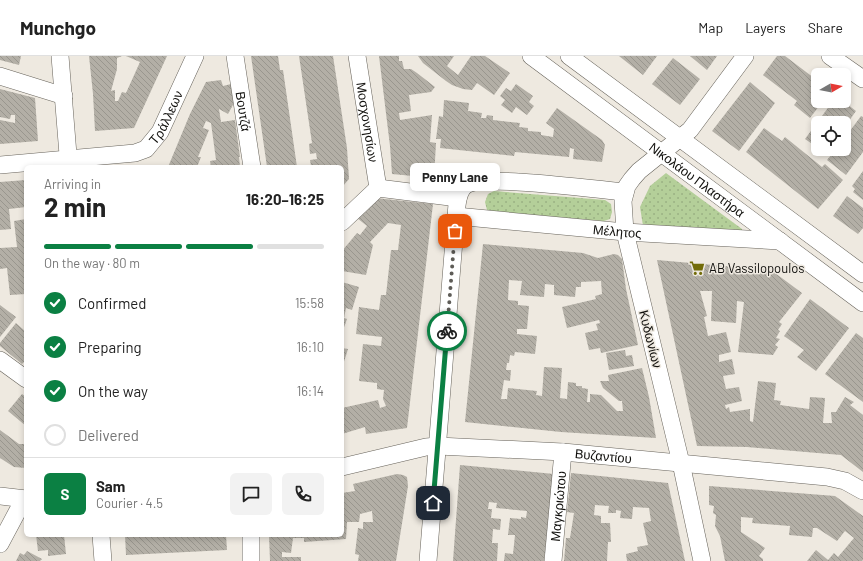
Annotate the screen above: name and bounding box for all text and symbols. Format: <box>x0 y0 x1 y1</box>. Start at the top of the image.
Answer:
text: Munchgo <box>20 16 96 39</box>
text: Map <box>698 19 723 36</box>
text: Layers <box>745 19 786 36</box>
text: Share <box>808 19 843 36</box>
north arrow <box>811 68 851 108</box>
map controls <box>811 68 851 156</box>
street label: Μοσχονησίων <box>353 81 382 163</box>
street label: Τράλλεων <box>145 88 186 147</box>
street label: Βουτζά <box>233 90 255 133</box>
button: locate <box>811 116 851 156</box>
street label: Νικολάου Πλαστήρα <box>646 139 748 221</box>
callout: Penny Lane <box>410 163 500 191</box>
text: Penny Lane <box>422 169 488 185</box>
text: Arriving in <box>44 176 101 192</box>
text: 16:20–16:25 <box>246 190 324 208</box>
text: 2 min <box>44 191 106 222</box>
pin <box>438 214 472 248</box>
icon: bag <box>444 220 466 242</box>
street label: Μέλητος <box>592 221 642 241</box>
text: On the way · 80 m <box>44 255 140 271</box>
supermarket icon: AB Vassilopoulos <box>688 259 706 277</box>
place label: AB Vassilopoulos <box>709 260 805 276</box>
icon: check <box>44 292 66 314</box>
text: Confirmed <box>78 294 146 312</box>
text: 15:58 <box>295 295 324 311</box>
street label: Κυδωνίων <box>636 308 666 370</box>
courier <box>427 311 467 351</box>
icon: bike <box>436 320 458 342</box>
icon: check <box>44 336 66 358</box>
text: Preparing <box>78 338 142 356</box>
text: 16:10 <box>296 339 324 355</box>
icon: check <box>44 380 66 402</box>
text: On the way <box>78 382 148 400</box>
text: 16:14 <box>297 383 324 399</box>
text: Delivered <box>78 426 139 444</box>
street label: Βυζαντίου <box>574 445 632 466</box>
street label: Μαγκριώτου <box>547 470 569 542</box>
button: chat <box>230 473 272 515</box>
button: phone <box>282 473 324 515</box>
text: Sam <box>96 477 125 495</box>
text: S <box>61 485 69 503</box>
pin <box>416 486 450 520</box>
icon: home <box>422 492 444 514</box>
text: Courier · 4.5 <box>96 495 163 511</box>

